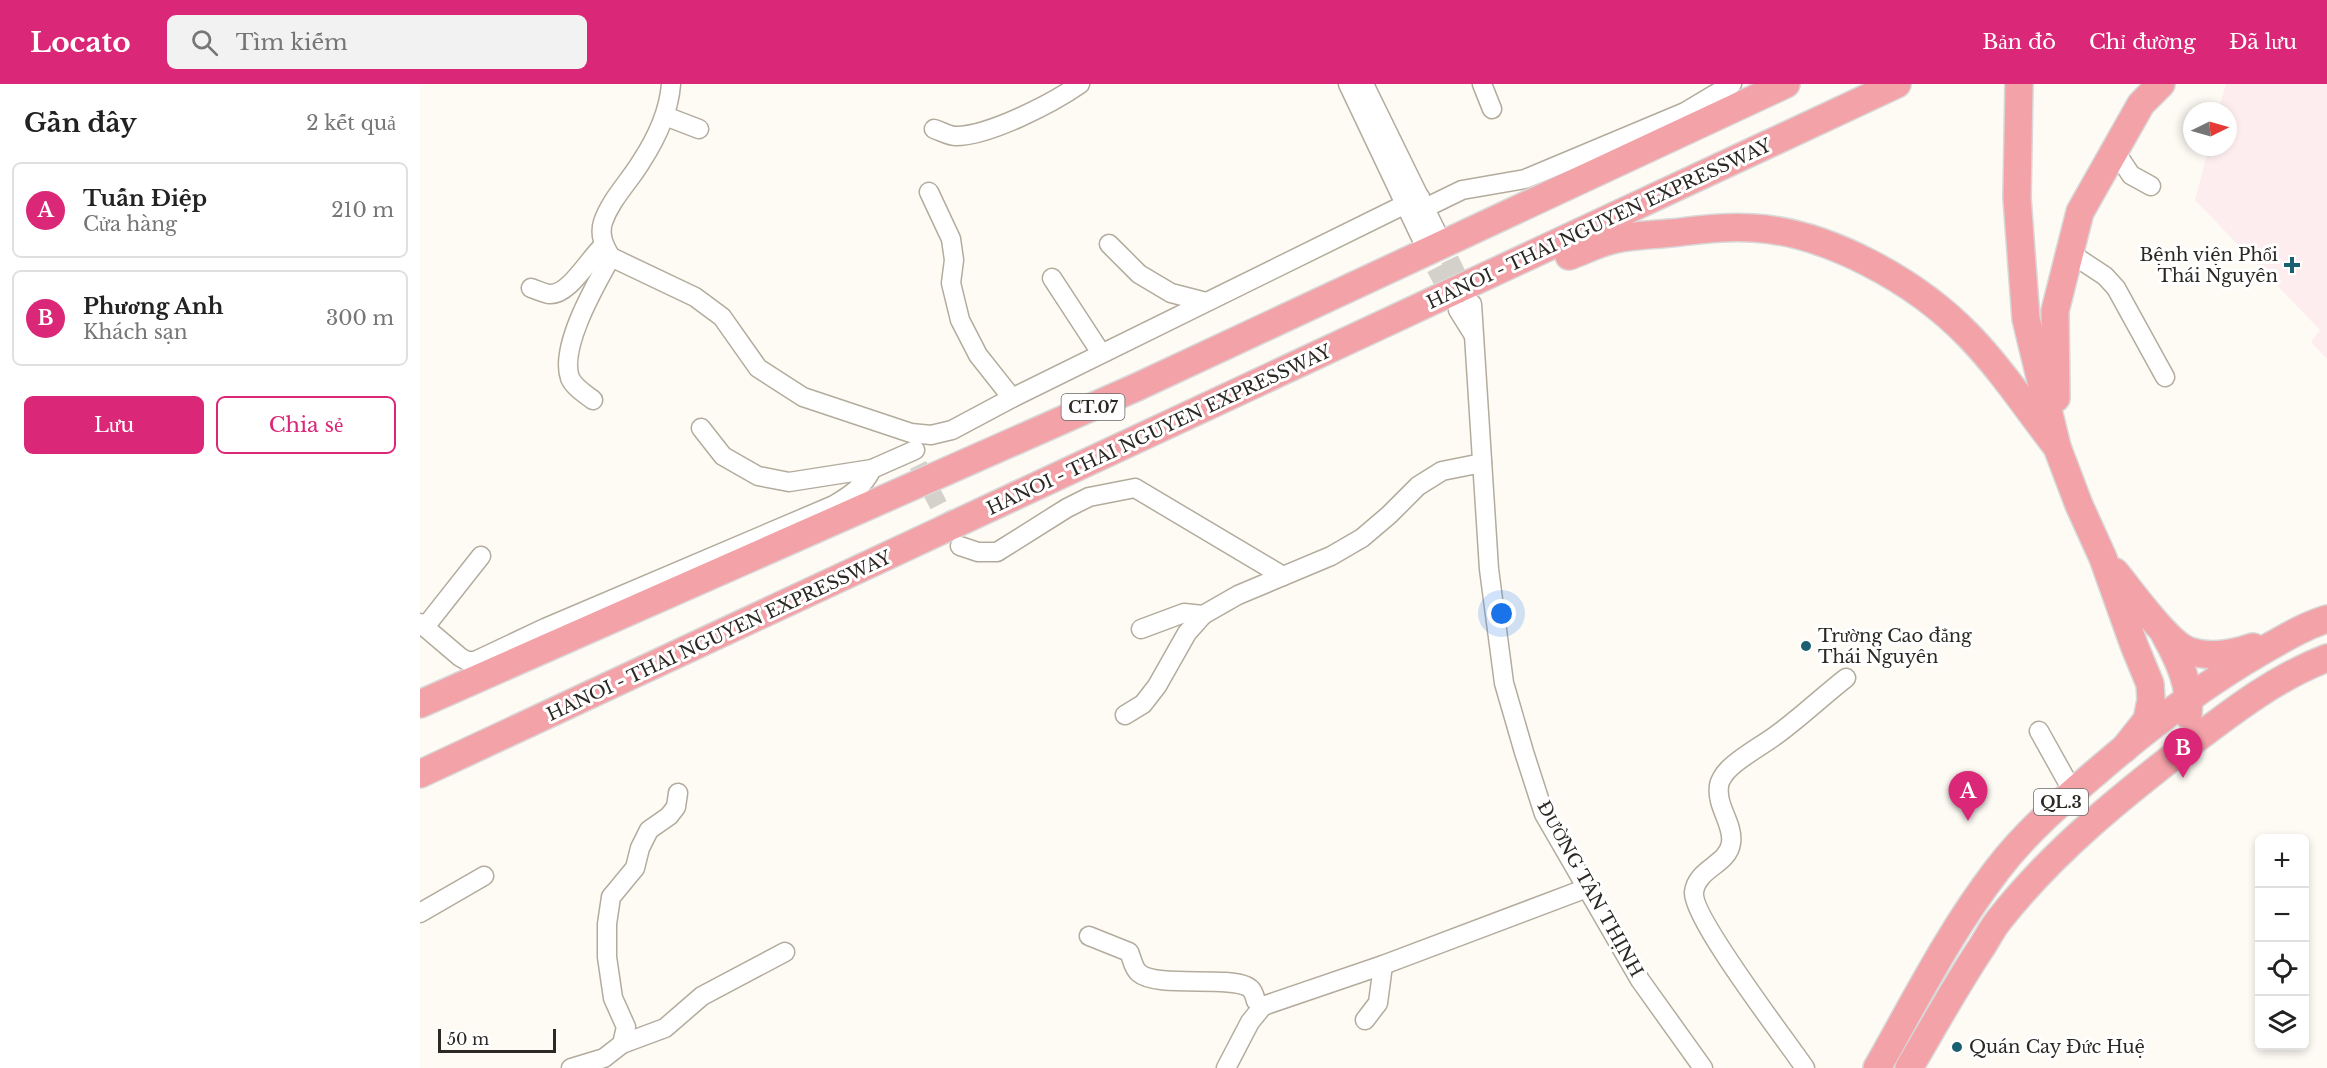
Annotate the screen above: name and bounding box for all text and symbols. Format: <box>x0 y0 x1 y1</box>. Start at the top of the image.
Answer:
search box <box>167 15 587 69</box>
text: Locato <box>30 25 131 60</box>
icon: search <box>188 26 221 59</box>
text: Tìm kiếm <box>236 29 348 56</box>
text: Bản đồ <box>1982 29 2056 55</box>
text: Chỉ đường <box>2089 29 2196 55</box>
text: Đã lưu <box>2229 29 2297 55</box>
north arrow <box>2183 102 2237 156</box>
text: Gần đây <box>24 107 137 139</box>
text: 2 kết quả <box>306 111 396 135</box>
street label: HANOI - THAI NGUYEN EXPRESSWAY <box>1423 134 1775 314</box>
text: Tuấn Điệp <box>83 185 207 212</box>
text: A <box>37 198 54 222</box>
text: 210 m <box>331 198 394 222</box>
text: Cửa hàng <box>83 212 177 236</box>
place label: Bệnh viện Phổi Thái Nguyên <box>2140 244 2278 287</box>
marker: Bệnh viện Phổi Thái Nguyên <box>2283 256 2301 274</box>
text: Phương Anh <box>83 293 224 320</box>
text: B <box>38 306 53 330</box>
text: 300 m <box>326 306 394 330</box>
text: Khách sạn <box>83 320 188 344</box>
street label: HANOI - THAI NGUYEN EXPRESSWAY <box>983 340 1335 520</box>
road number: CT.07 <box>1062 394 1124 420</box>
button: Lưu <box>24 396 204 454</box>
button: Chia sẻ <box>216 396 396 454</box>
street label: HANOI - THAI NGUYEN EXPRESSWAY <box>543 546 895 726</box>
your location <box>1487 599 1516 628</box>
place label: Trường Cao đẳng Thái Nguyên <box>1818 625 1972 668</box>
marker: Trường Cao đẳng Thái Nguyên <box>1799 639 1813 653</box>
pin: B <box>2164 728 2202 778</box>
pin: A <box>1948 772 1988 821</box>
road number: QL.3 <box>2034 789 2088 815</box>
street label: ĐƯỜNG TÂN THỊNH <box>1532 797 1649 981</box>
map controls <box>2255 834 2309 1050</box>
button: + <box>2255 834 2309 888</box>
button: − <box>2255 888 2309 942</box>
button: locate <box>2255 942 2309 996</box>
button: layers <box>2255 996 2309 1050</box>
scale bar <box>438 1026 556 1054</box>
text: 50 m <box>447 1029 489 1049</box>
place label: Quán Cay Đức Huệ <box>1969 1036 2145 1058</box>
marker: Quán Cay Đức Huệ <box>1950 1040 1964 1054</box>

